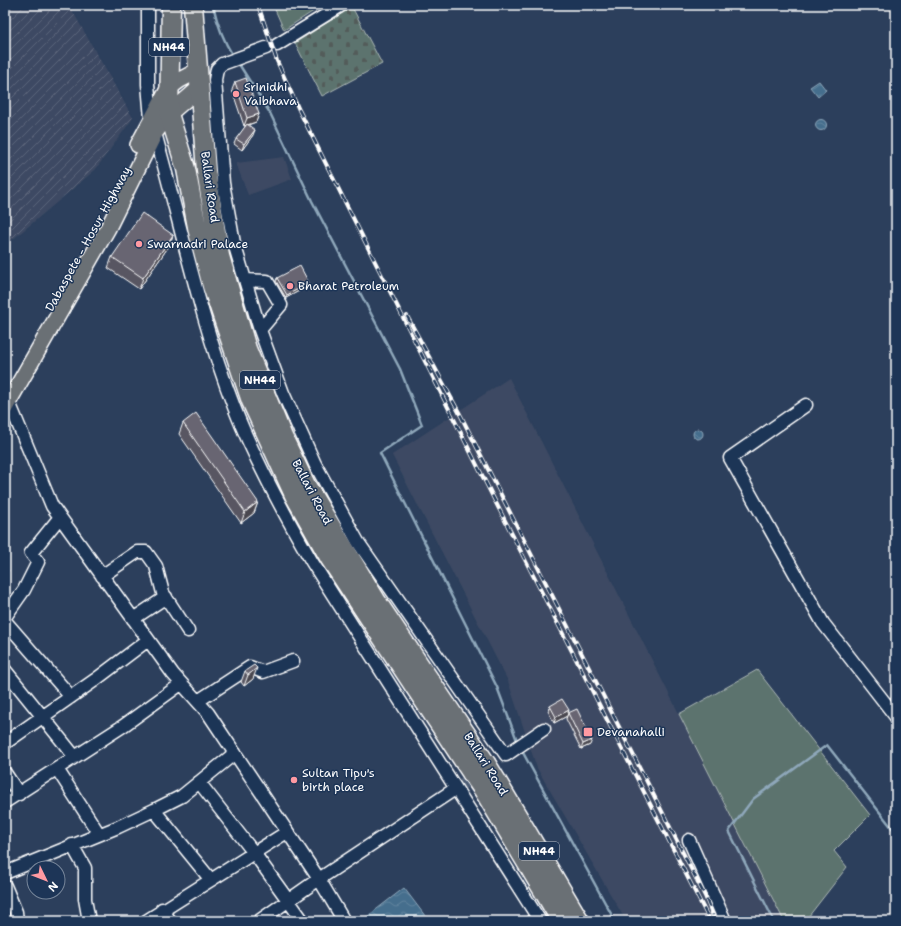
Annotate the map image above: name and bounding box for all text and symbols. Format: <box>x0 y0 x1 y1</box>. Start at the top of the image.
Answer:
road number: NH44 <box>149 38 189 56</box>
place label: Srinidhi Vaibhava <box>244 79 297 109</box>
marker: Srinidhi Vaibhava <box>231 89 241 99</box>
street label: Ballari Road <box>197 150 223 224</box>
street label: Dabaspete - Hosur Highway <box>41 164 135 314</box>
place label: Swarnadri Palace <box>147 236 248 252</box>
marker: Swarnadri Palace <box>134 239 144 249</box>
place label: Bharat Petroleum <box>298 278 399 294</box>
marker: Bharat Petroleum <box>285 281 295 291</box>
road number: NH44 <box>240 371 280 389</box>
street label: Ballari Road <box>288 457 336 528</box>
place label: Devanahalli <box>597 724 665 740</box>
marker: Devanahalli <box>582 726 594 738</box>
street label: Ballari Road <box>460 729 512 799</box>
place label: Sultan Tipu's birth place <box>302 765 375 795</box>
marker: Sultan Tipu's birth place <box>289 775 299 785</box>
road number: NH44 <box>519 842 559 860</box>
north arrow <box>26 860 66 900</box>
text: N <box>44 878 61 895</box>

